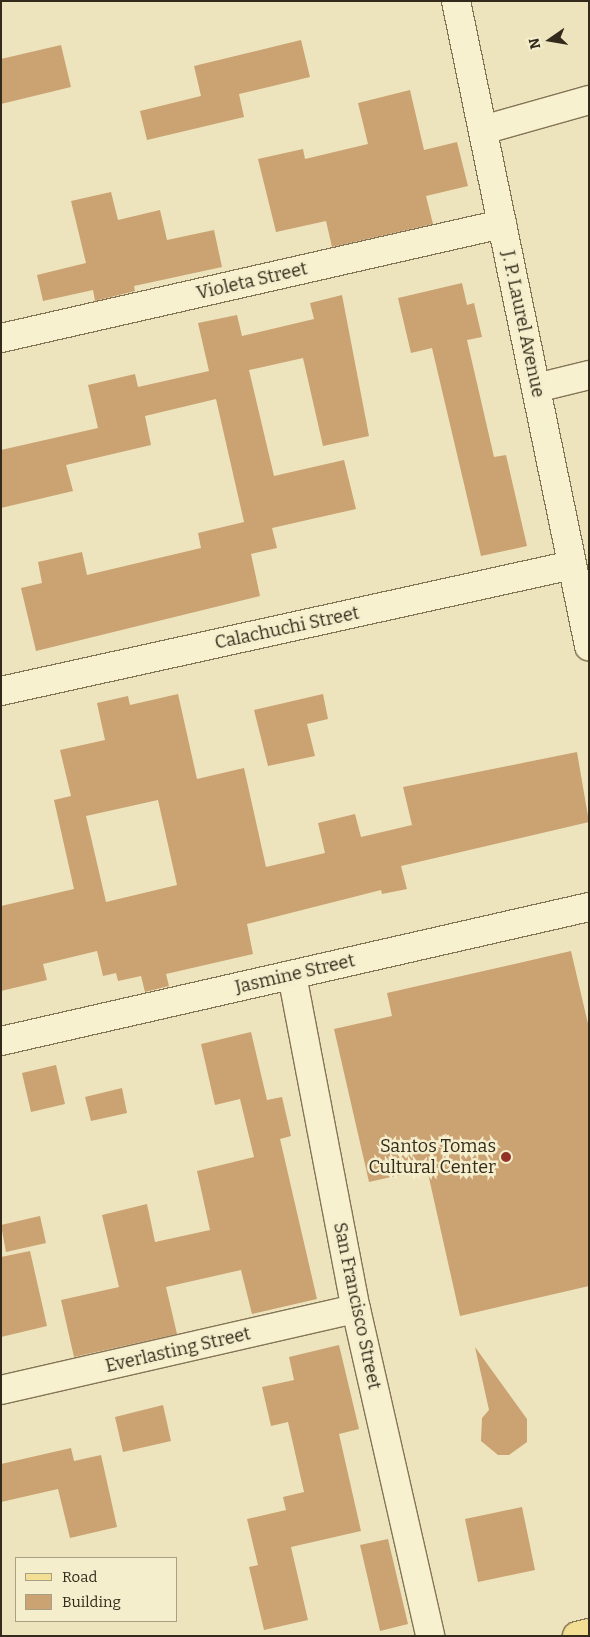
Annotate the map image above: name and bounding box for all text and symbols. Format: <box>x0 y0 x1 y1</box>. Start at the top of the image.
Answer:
north arrow <box>525 15 575 65</box>
text: N <box>525 36 544 51</box>
street label: J. P. Laurel Avenue <box>497 249 549 399</box>
street label: Violeta Street <box>195 258 309 304</box>
street label: Calachuchi Street <box>213 602 361 654</box>
street label: Jasmine Street <box>233 950 357 998</box>
place label: Santos Tomas Cultural Center <box>368 1136 496 1178</box>
marker: Santos Tomas Cultural Center <box>500 1151 512 1163</box>
street label: San Francisco Street <box>329 1220 385 1392</box>
street label: Everlasting Street <box>103 1323 253 1377</box>
legend <box>15 1557 178 1622</box>
text: Road <box>62 1568 97 1586</box>
text: Building <box>62 1593 121 1611</box>

